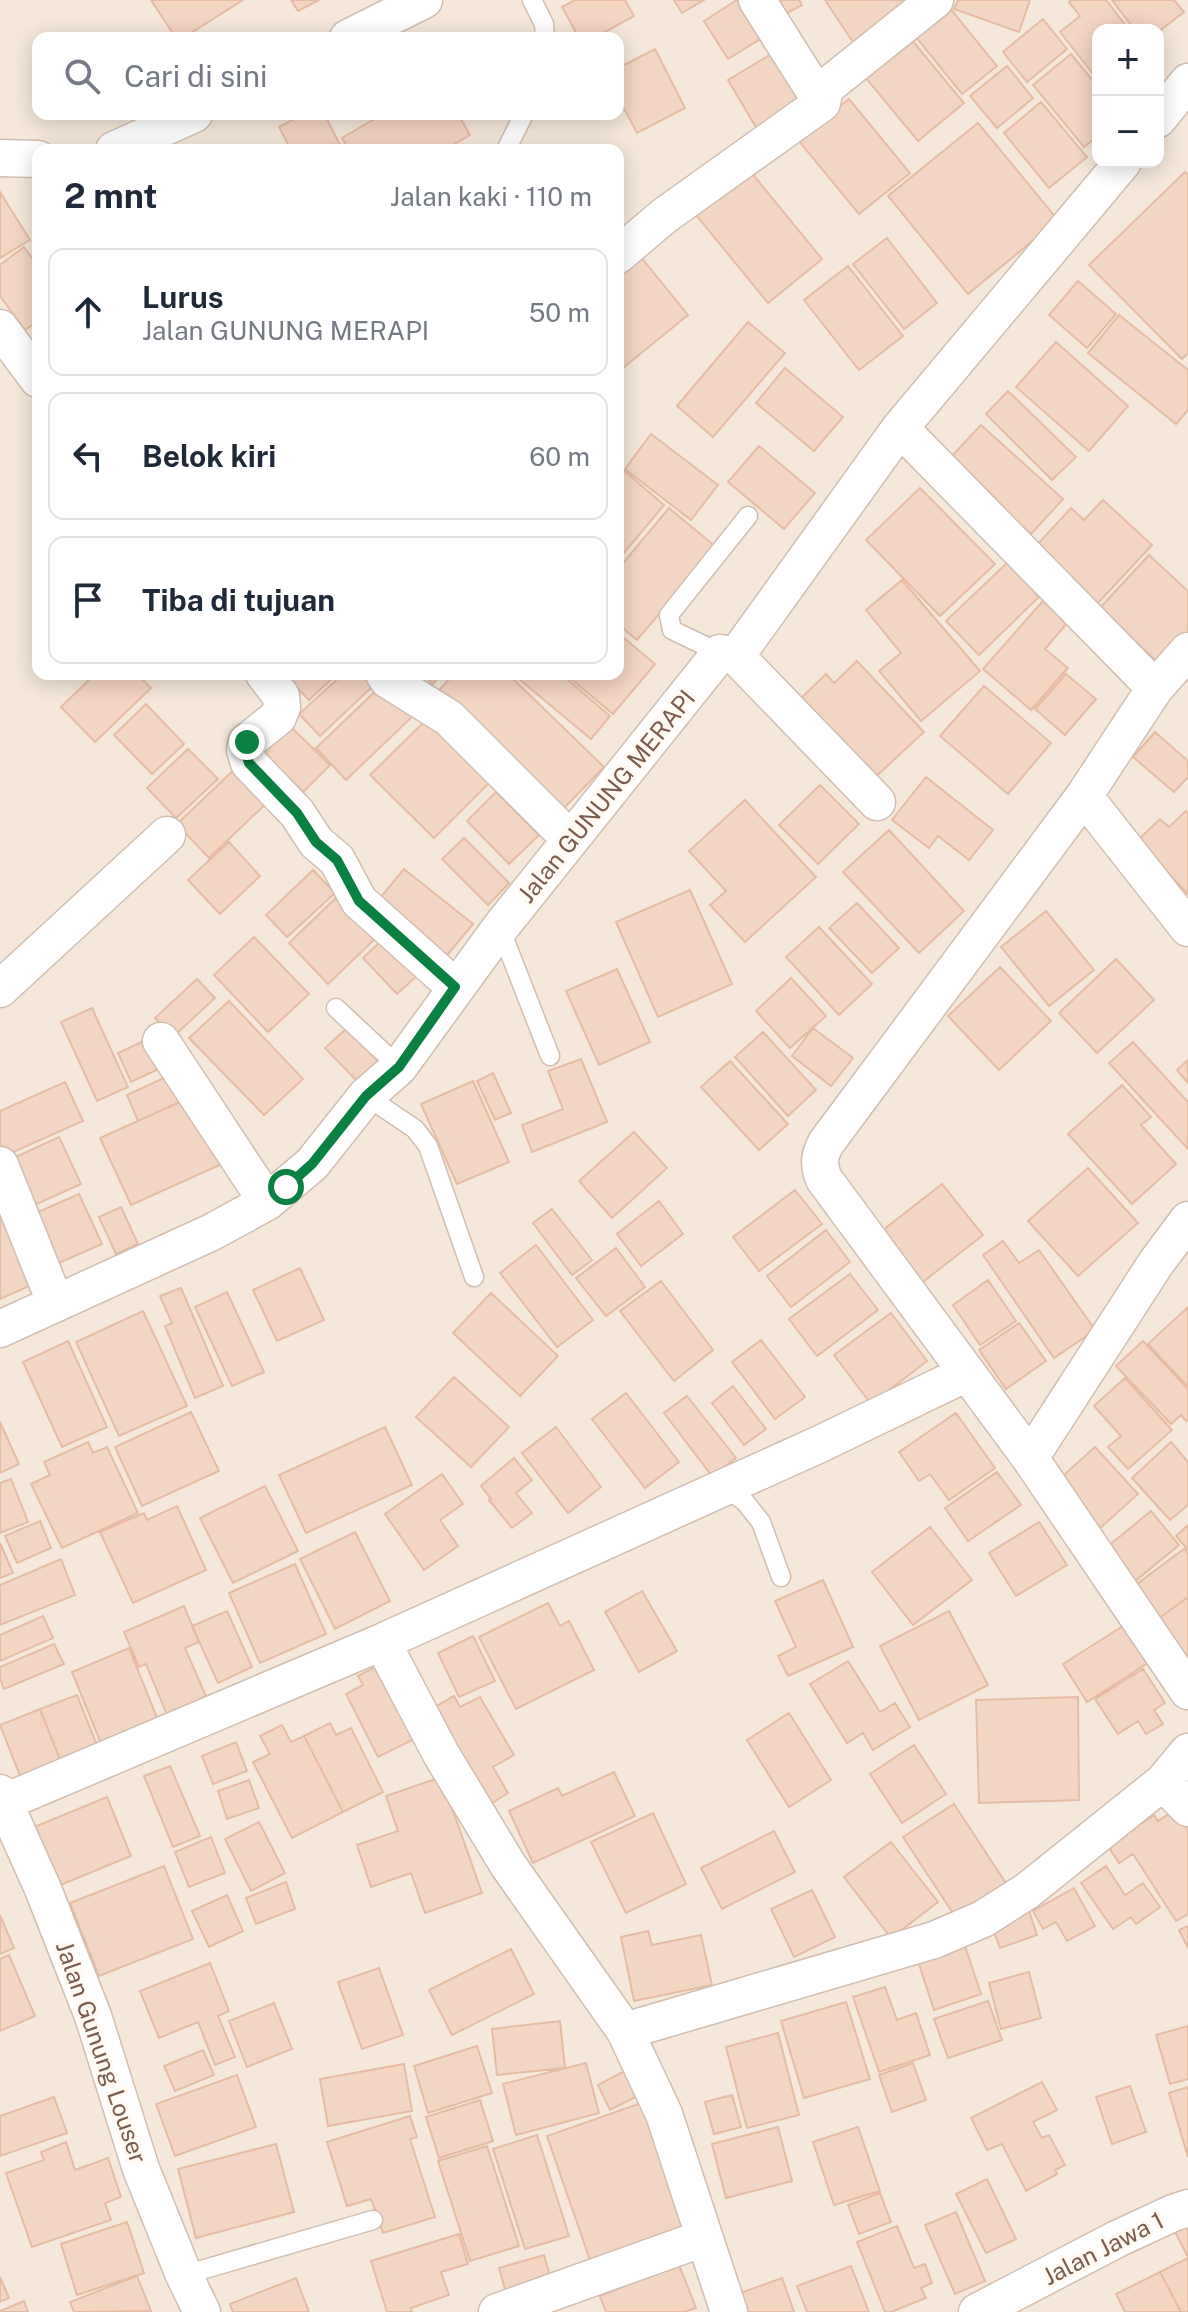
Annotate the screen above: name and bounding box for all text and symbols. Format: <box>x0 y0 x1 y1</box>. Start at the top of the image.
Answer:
map controls <box>1092 24 1164 168</box>
button: + <box>1092 24 1164 96</box>
search box <box>32 32 624 120</box>
icon: search <box>60 54 104 98</box>
text: Cari di sini <box>124 58 267 94</box>
button: − <box>1092 96 1164 168</box>
text: 2 mnt <box>64 176 157 216</box>
text: Jalan kaki · 110 m <box>390 181 592 212</box>
text: Lurus <box>142 279 224 315</box>
icon: ahead <box>66 290 110 334</box>
text: 50 m <box>529 297 590 328</box>
text: Jalan GUNUNG MERAPI <box>142 315 429 346</box>
icon: left <box>66 434 110 478</box>
text: Belok kiri <box>142 438 276 474</box>
text: 60 m <box>529 441 590 472</box>
icon: arrive <box>66 578 110 622</box>
text: Tiba di tujuan <box>142 582 335 618</box>
street label: Jalan GUNUNG MERAPI <box>512 684 700 908</box>
route end <box>229 724 265 760</box>
route start <box>268 1169 304 1205</box>
street label: Jalan Gunung Louser <box>51 1937 153 2167</box>
street label: Jalan Jawa 1 <box>1038 2206 1168 2290</box>

